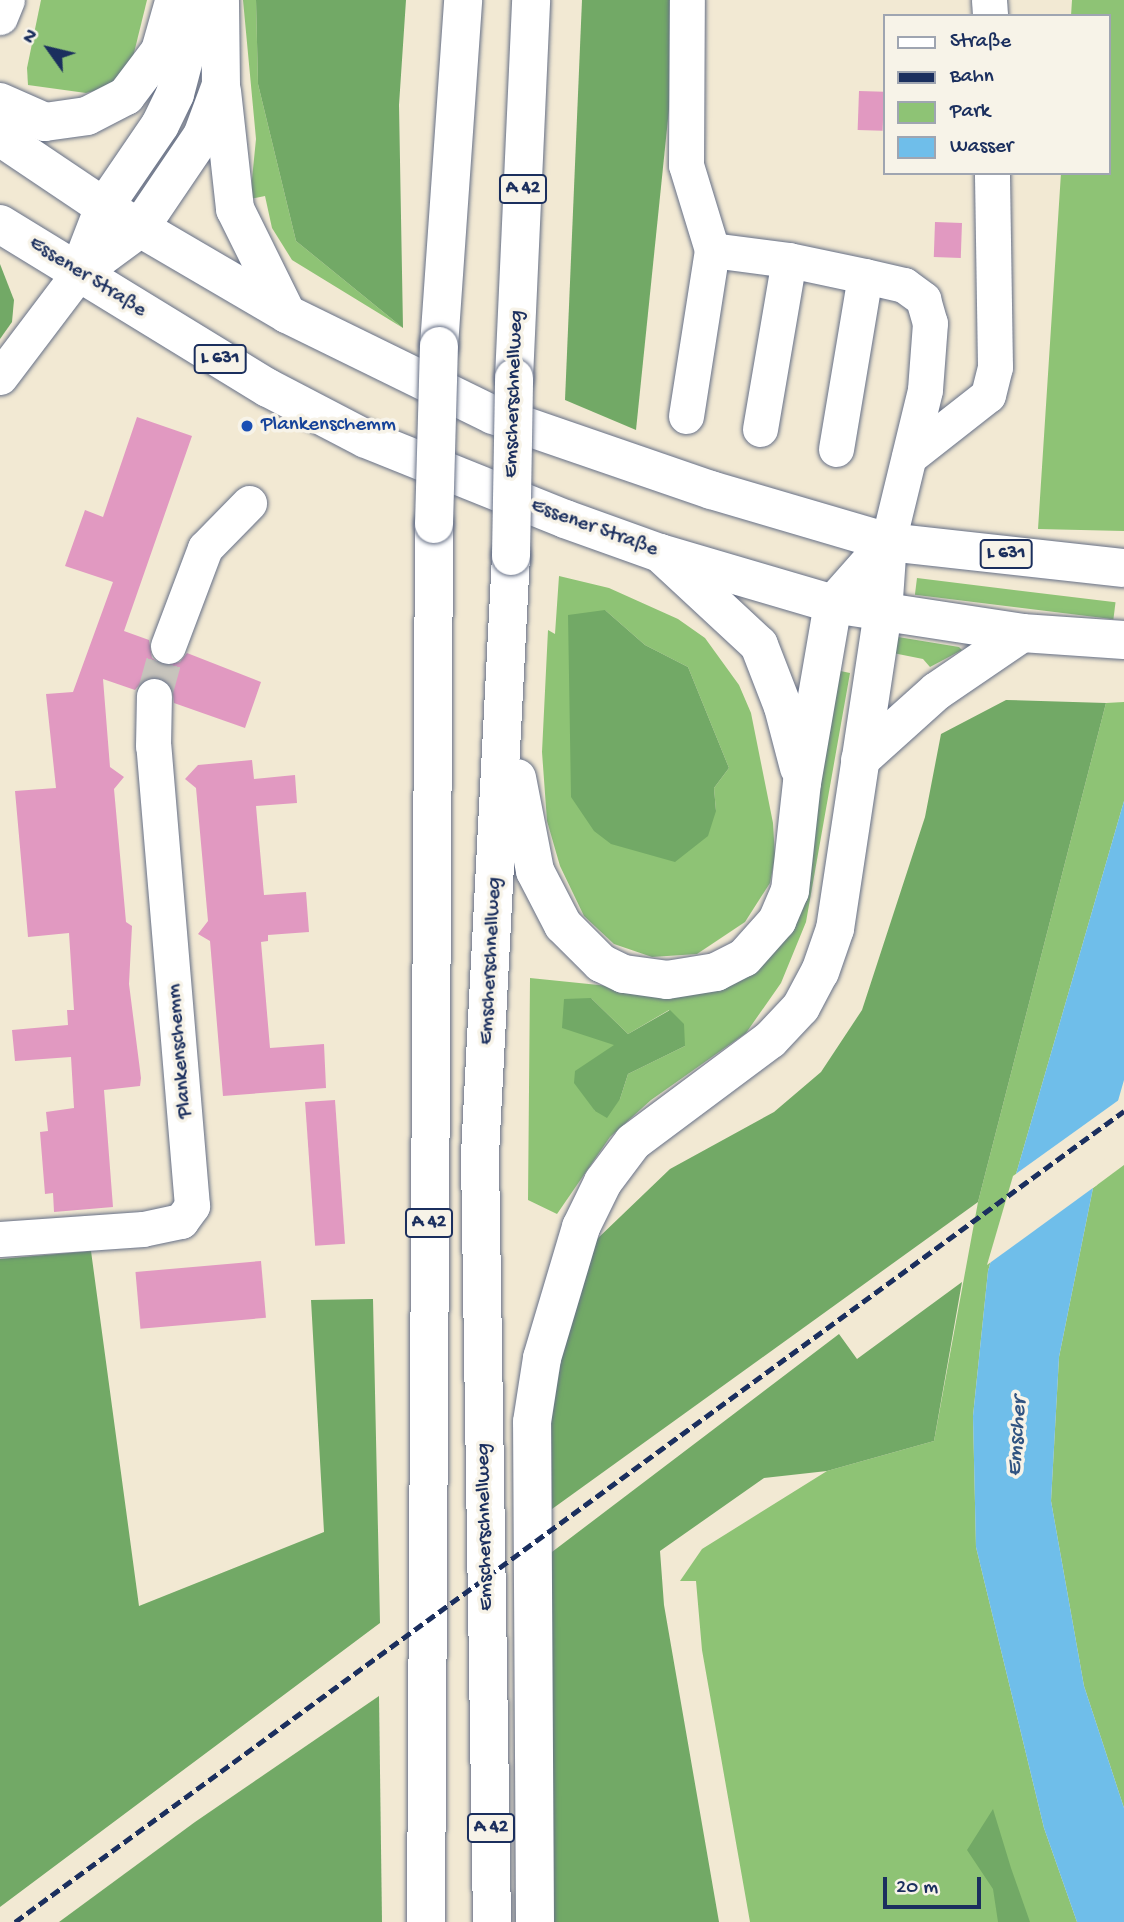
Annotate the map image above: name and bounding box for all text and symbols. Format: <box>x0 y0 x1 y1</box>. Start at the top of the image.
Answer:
north arrow <box>14 14 84 84</box>
legend <box>883 14 1110 175</box>
text: N <box>18 25 44 49</box>
text: Straße <box>950 30 1011 55</box>
text: Bahn <box>950 65 994 90</box>
text: Park <box>950 100 990 125</box>
text: Wasser <box>950 135 1013 160</box>
road number: A 42 <box>498 174 548 204</box>
street label: Essener Straße <box>24 232 150 324</box>
street label: Emscherschnellweg <box>499 310 531 478</box>
road number: L 631 <box>192 344 248 374</box>
place label: Plankenschemm <box>261 413 396 439</box>
marker: Plankenschemm <box>239 418 255 434</box>
street label: Essener Straße <box>527 494 661 564</box>
road number: L 631 <box>978 538 1034 569</box>
street label: Emscherschnellweg <box>475 877 509 1045</box>
street label: Plankenschemm <box>163 983 199 1119</box>
road number: A 42 <box>404 1208 453 1238</box>
water label: Emscher <box>1001 1396 1035 1478</box>
street label: Emscherschnellweg <box>472 1443 500 1611</box>
road number: A 42 <box>466 1812 516 1844</box>
scale bar <box>886 1862 984 1906</box>
text: 20 m <box>896 1876 938 1901</box>

